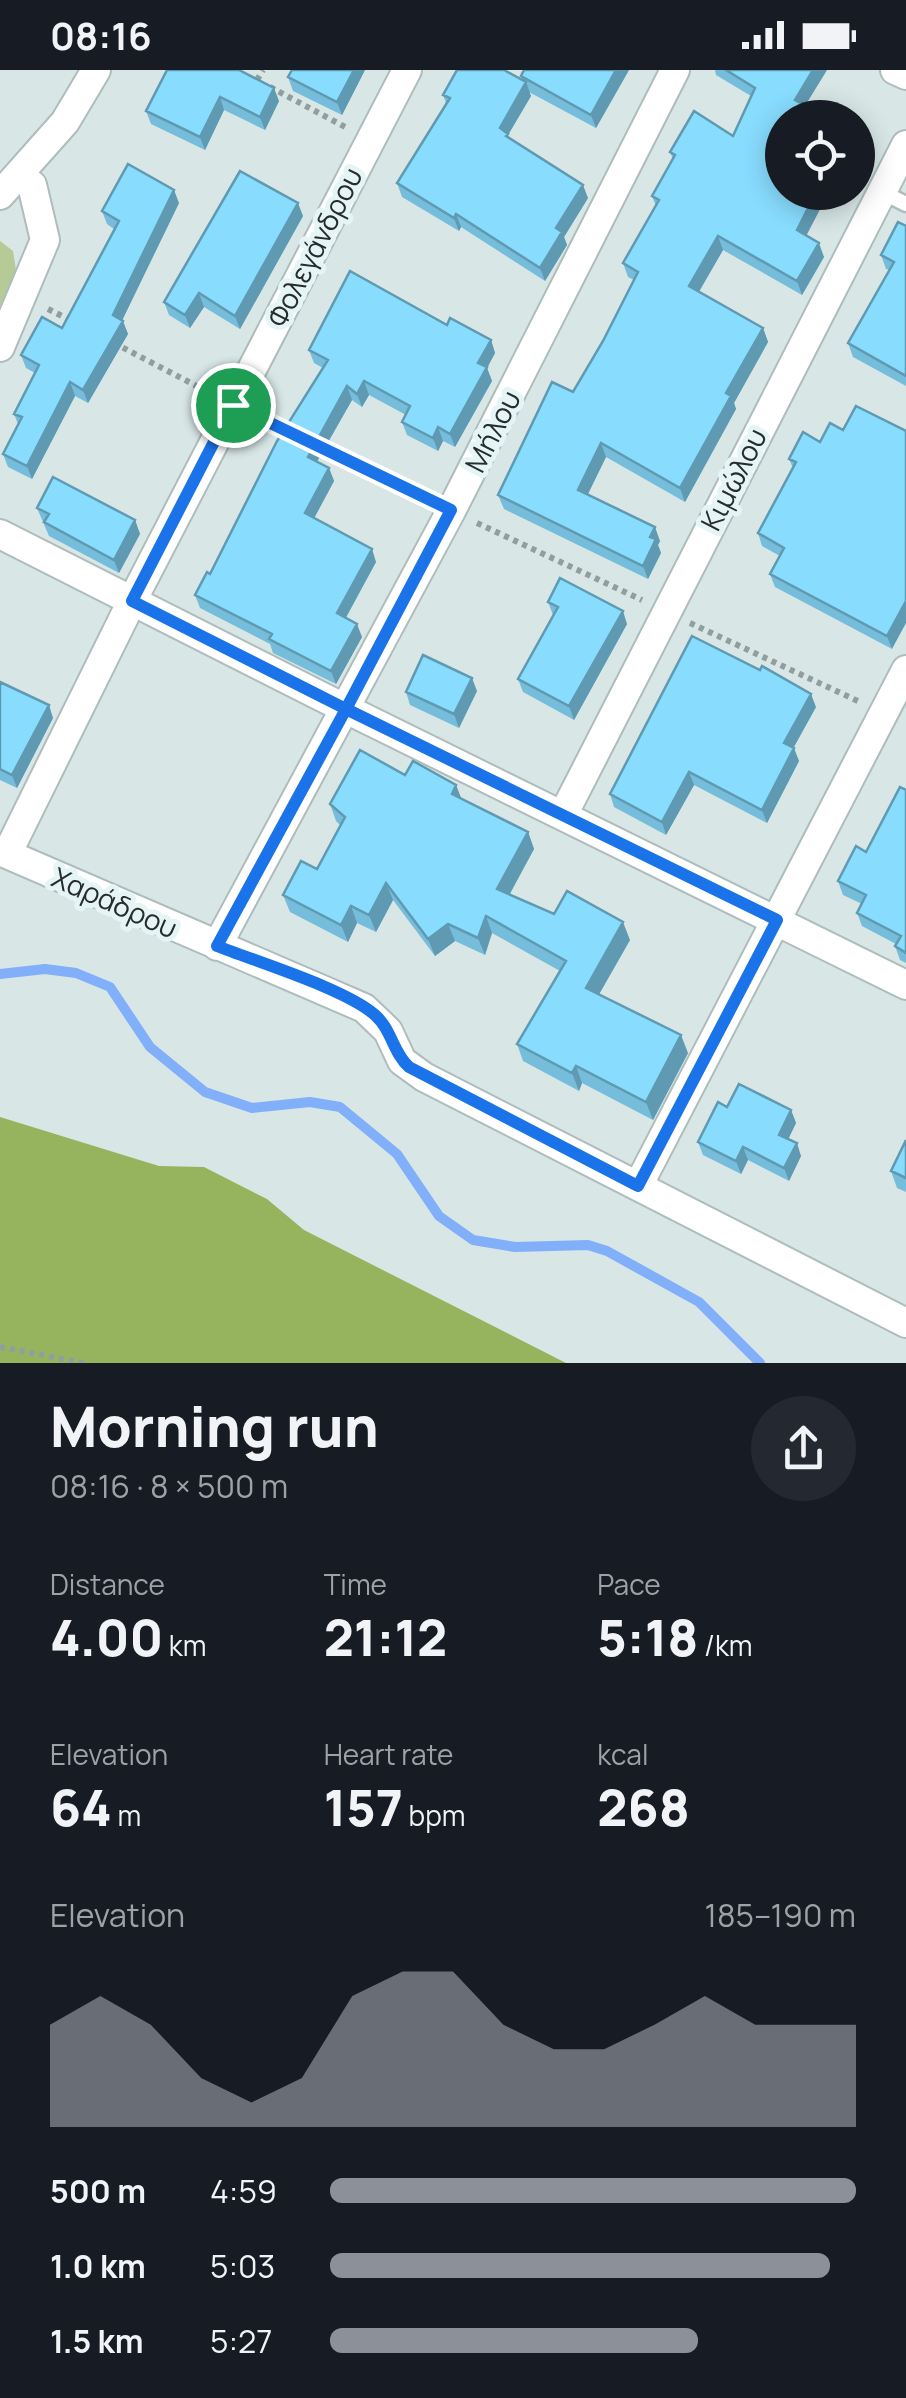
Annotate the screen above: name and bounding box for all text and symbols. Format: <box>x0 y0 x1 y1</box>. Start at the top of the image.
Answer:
text: 08:16 <box>50 9 152 61</box>
map controls <box>765 100 875 210</box>
button: locate <box>765 100 875 210</box>
street label: Φολεγάνδρου <box>258 161 370 333</box>
pin <box>191 363 276 448</box>
icon: arrive <box>206 378 261 433</box>
street label: Μήλου <box>455 384 529 478</box>
street label: Κιμώλου <box>691 421 775 537</box>
street label: Χαράδρου <box>46 858 184 946</box>
text: Morning run <box>50 1388 379 1464</box>
button: share <box>751 1396 856 1501</box>
text: 08:16 · 8 × 500 m <box>50 1464 288 1508</box>
text: Distance <box>50 1565 165 1603</box>
text: Time <box>324 1565 387 1603</box>
text: Pace <box>597 1565 661 1603</box>
text: 4.00 <box>50 1603 163 1671</box>
text: 21:12 <box>324 1603 447 1671</box>
text: 5:18 <box>597 1603 698 1671</box>
text: km <box>163 1626 206 1664</box>
text: /km <box>698 1626 753 1664</box>
text: Elevation <box>50 1735 168 1773</box>
text: Heart rate <box>324 1735 453 1773</box>
text: kcal <box>597 1735 648 1773</box>
text: 64 <box>50 1773 112 1841</box>
text: 157 <box>324 1773 403 1841</box>
text: 268 <box>597 1773 690 1841</box>
text: m <box>112 1796 141 1834</box>
text: bpm <box>403 1796 466 1834</box>
text: Elevation <box>50 1893 185 1937</box>
text: 185–190 m <box>704 1893 856 1937</box>
text: 500 m <box>50 2169 146 2213</box>
text: 4:59 <box>210 2169 277 2213</box>
text: 1.0 km <box>50 2244 146 2288</box>
text: 5:03 <box>210 2244 275 2288</box>
text: 1.5 km <box>50 2319 144 2363</box>
text: 5:27 <box>210 2319 272 2363</box>

